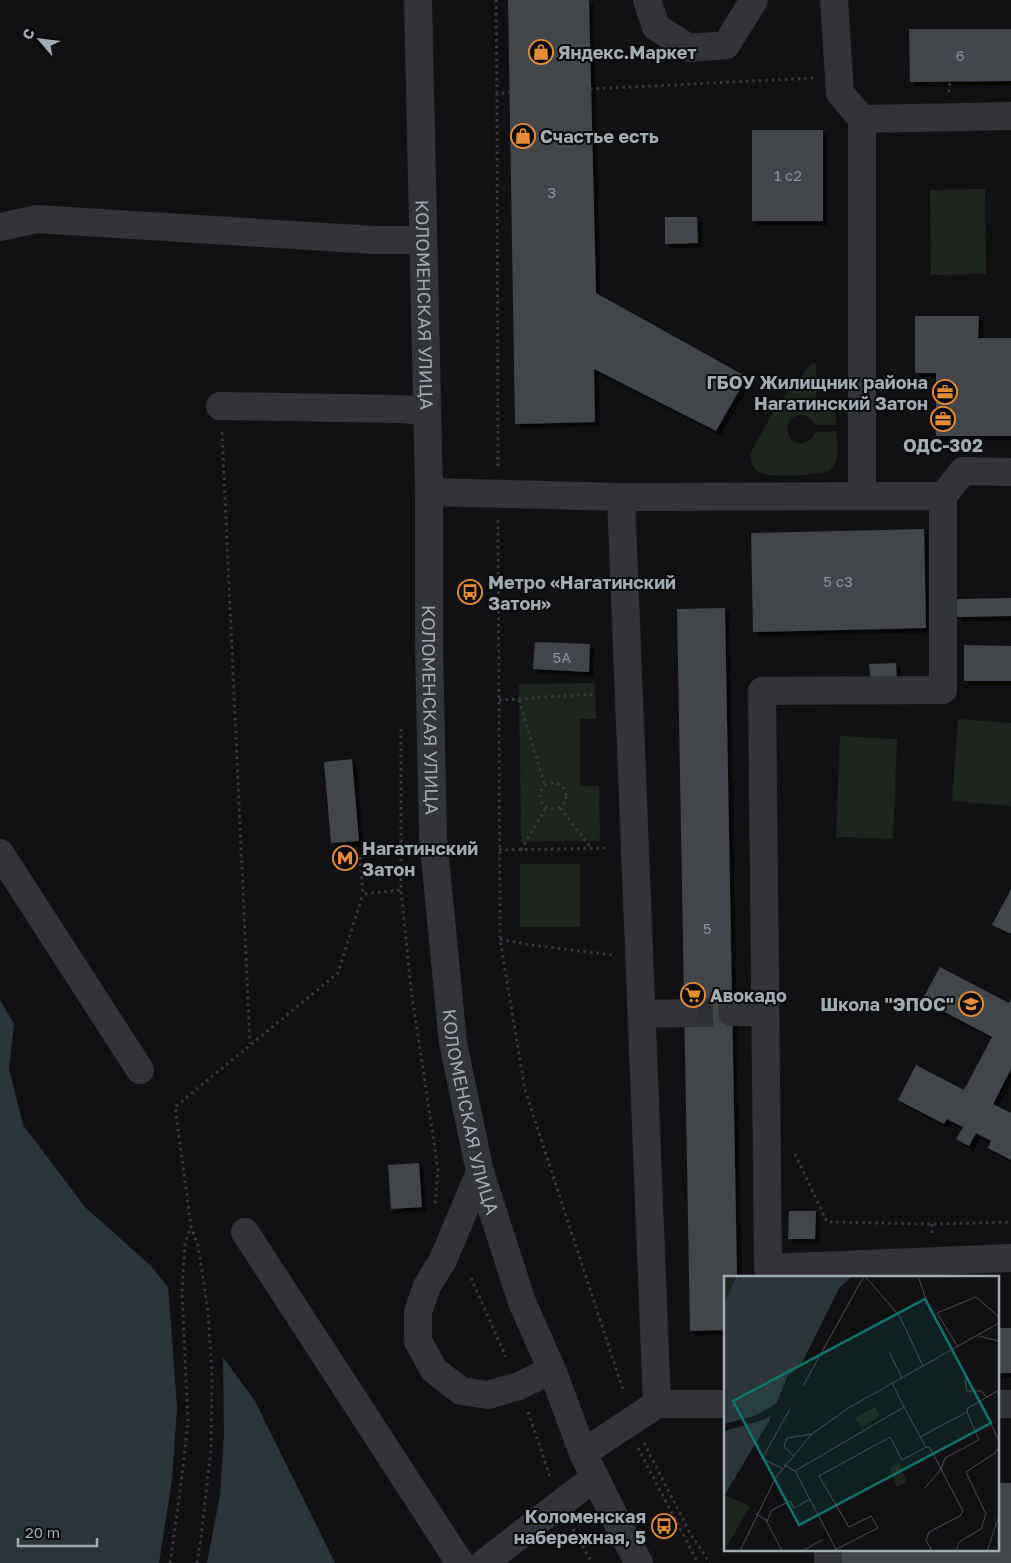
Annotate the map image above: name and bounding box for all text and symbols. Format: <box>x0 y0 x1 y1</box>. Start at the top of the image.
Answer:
north arrow <box>15 15 65 65</box>
text: С <box>18 25 38 42</box>
shop icon: Яндекс.Маркет <box>528 39 554 65</box>
place label: Яндекс.Маркет <box>558 41 697 63</box>
house number: 6 <box>955 46 965 64</box>
shop icon: Счастье есть <box>510 123 536 149</box>
place label: Счастье есть <box>540 125 659 147</box>
house number: 1 с2 <box>774 166 802 184</box>
house number: 3 <box>548 183 556 201</box>
street label: КОЛОМЕНСКАЯ УЛИЦА <box>411 200 438 410</box>
place label: ГБОУ Жилищник района Нагатинский Затон <box>706 371 928 414</box>
office icon: ГБОУ Жилищник района Нагатинский Затон <box>932 379 958 405</box>
office icon: ОДС-302 <box>930 406 956 432</box>
place label: ОДС-302 <box>903 434 983 456</box>
place label: Метро «Нагатинский Затон» <box>488 571 676 614</box>
house number: 5 с3 <box>823 572 853 590</box>
bus stop icon: Метро «Нагатинский Затон» <box>457 579 483 605</box>
street label: КОЛОМЕНСКАЯ УЛИЦА <box>418 605 444 815</box>
house number: 5А <box>553 648 571 666</box>
place label: Нагатинский Затон <box>362 837 478 880</box>
metro station icon: Нагатинский Затон <box>332 845 358 871</box>
house number: 5 <box>703 919 711 937</box>
supermarket icon: Авокадо <box>680 982 706 1008</box>
place label: Авокадо <box>710 984 787 1006</box>
school or university icon: Школа "ЭПОС" <box>958 991 984 1017</box>
place label: Школа "ЭПОС" <box>820 993 954 1015</box>
street label: КОЛОМЕНСКАЯ УЛИЦА <box>439 1008 504 1217</box>
inset map <box>724 1276 998 1550</box>
place label: Коломенская набережная, 5 <box>514 1505 646 1548</box>
bus stop icon: Коломенская набережная, 5 <box>651 1513 677 1539</box>
scale bar <box>18 1516 96 1548</box>
text: 20 m <box>25 1523 60 1541</box>

